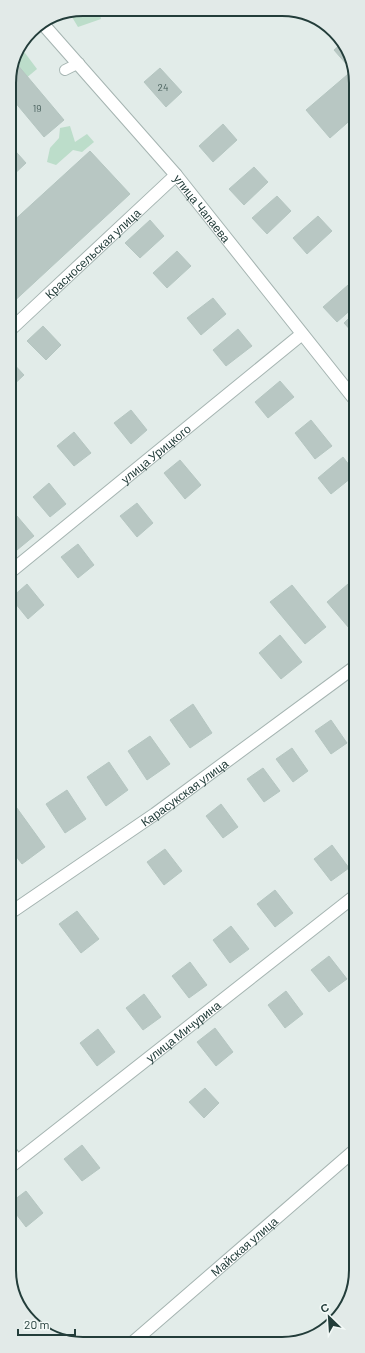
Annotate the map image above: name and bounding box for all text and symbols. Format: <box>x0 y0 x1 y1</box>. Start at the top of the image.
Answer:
house number: 24 <box>158 81 168 93</box>
house number: 19 <box>33 102 41 114</box>
street label: улица Чапаева <box>170 171 234 245</box>
street label: Красносельская улица <box>42 205 143 301</box>
street label: улица Урицкого <box>118 421 193 487</box>
street label: Карасукская улица <box>138 756 231 829</box>
street label: улица Мичурина <box>143 997 223 1065</box>
street label: Майская улица <box>208 1213 280 1279</box>
north arrow <box>309 1297 349 1337</box>
text: С <box>318 1300 331 1315</box>
scale bar <box>18 1311 75 1337</box>
text: 20 m <box>24 1317 50 1331</box>

